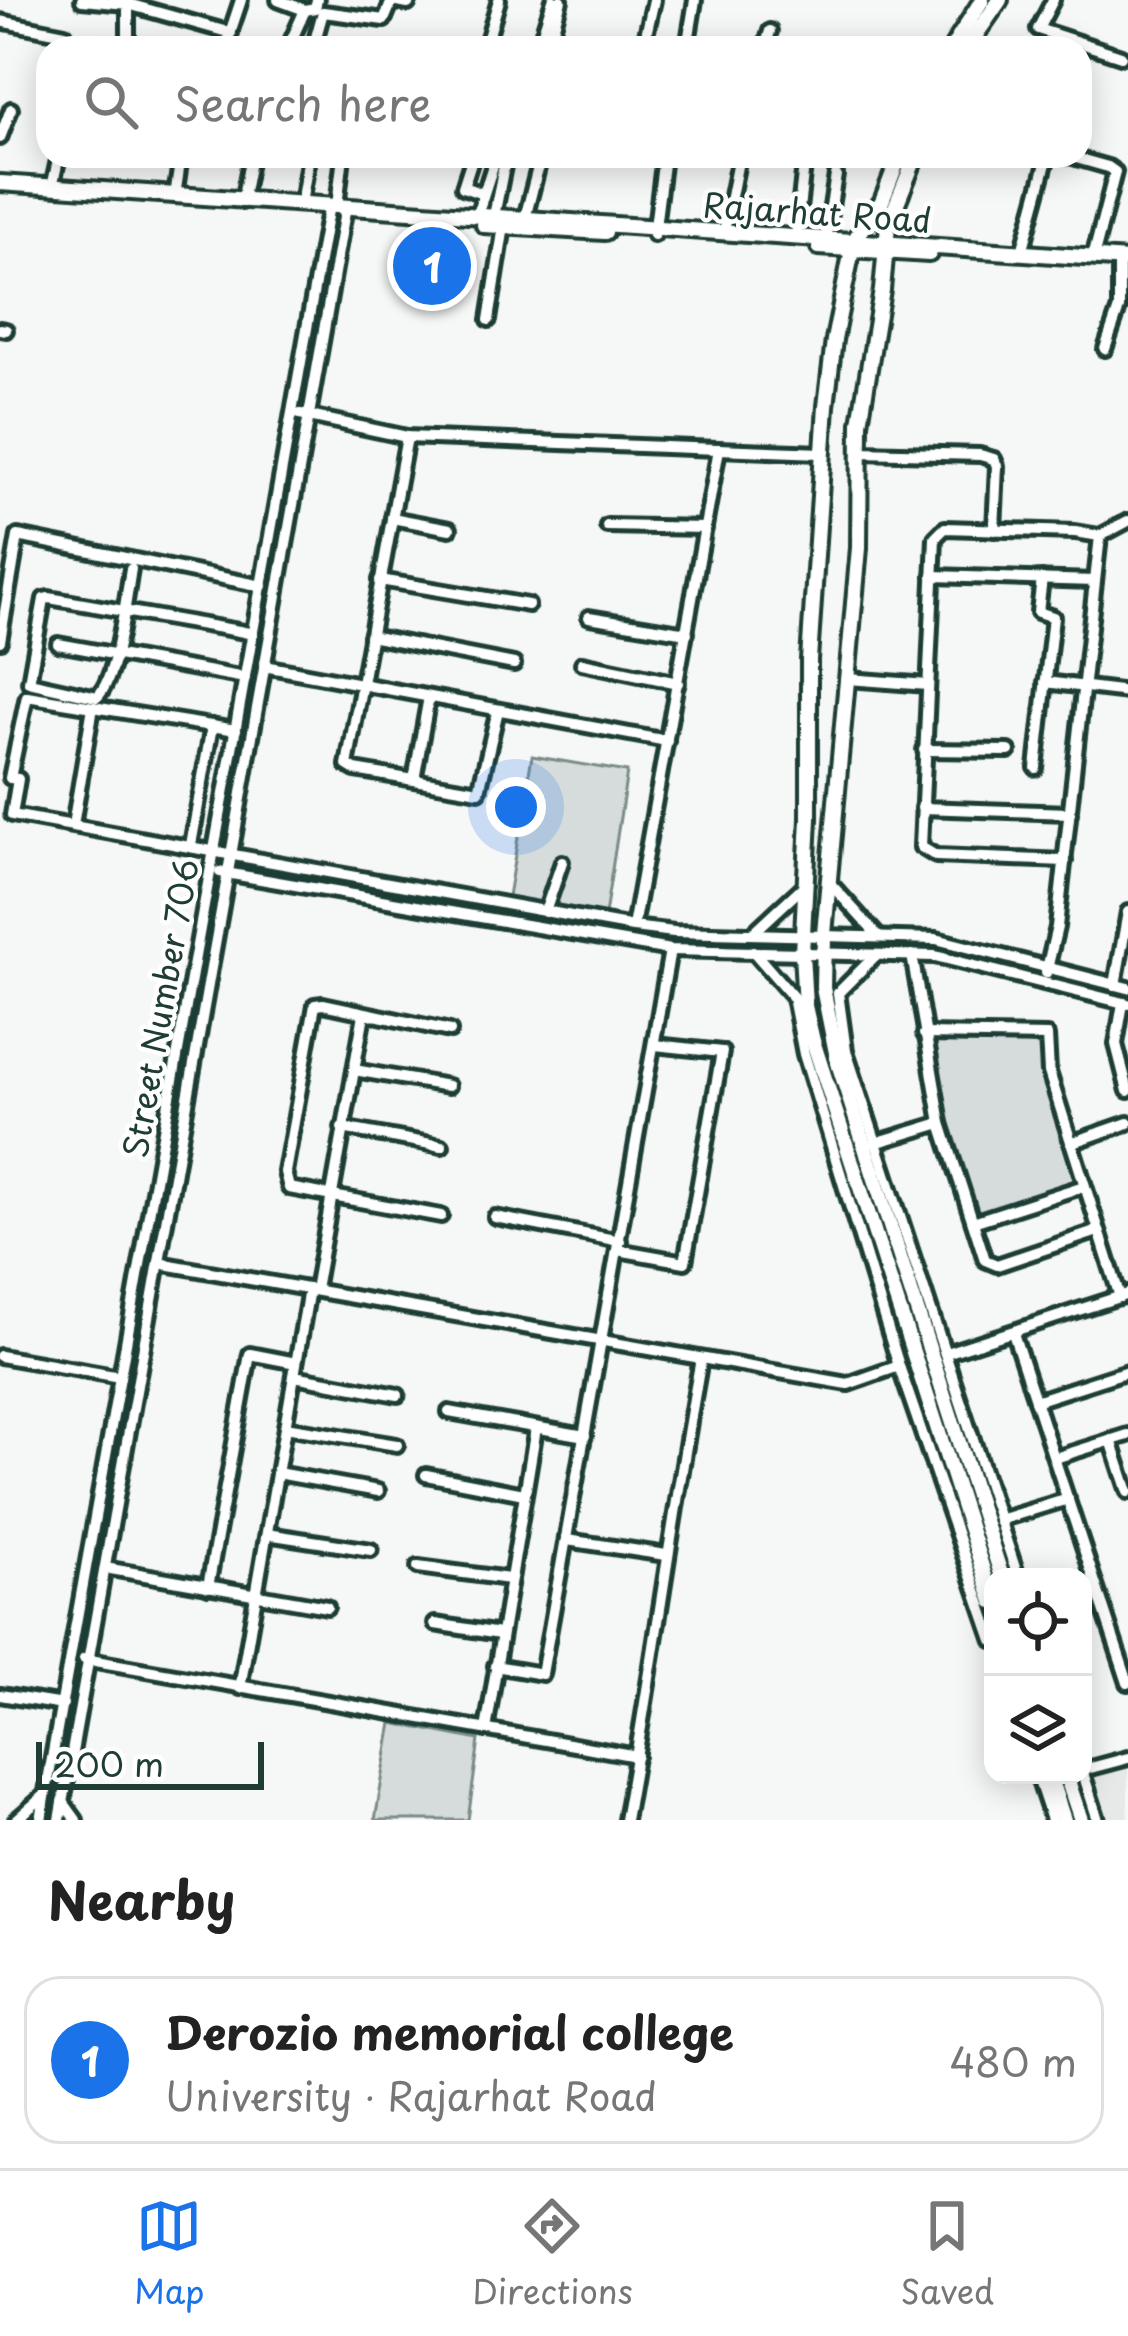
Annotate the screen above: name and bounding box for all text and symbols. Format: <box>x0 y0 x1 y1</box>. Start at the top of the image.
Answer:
search box <box>36 36 1092 168</box>
text: Search here <box>174 68 431 136</box>
icon: search <box>78 69 144 135</box>
street label: Rajarhat Road <box>701 178 933 244</box>
pin: 1 <box>393 221 471 311</box>
your location <box>486 777 546 837</box>
street label: Street Number 706 <box>108 855 210 1161</box>
map controls <box>984 1568 1092 1784</box>
button: locate <box>984 1568 1092 1676</box>
button: layers <box>984 1676 1092 1784</box>
scale bar <box>36 1736 264 1789</box>
text: 200 m <box>54 1738 164 1788</box>
text: Nearby <box>48 1860 235 1937</box>
text: Derozio memorial college <box>165 1997 734 2065</box>
text: 1 <box>81 2031 99 2090</box>
text: 480 m <box>950 2031 1077 2090</box>
text: University · Rajarhat Road <box>165 2065 657 2124</box>
tab: Map <box>134 2193 204 2315</box>
tab: Directions <box>472 2193 633 2315</box>
tab: Saved <box>900 2193 994 2315</box>

